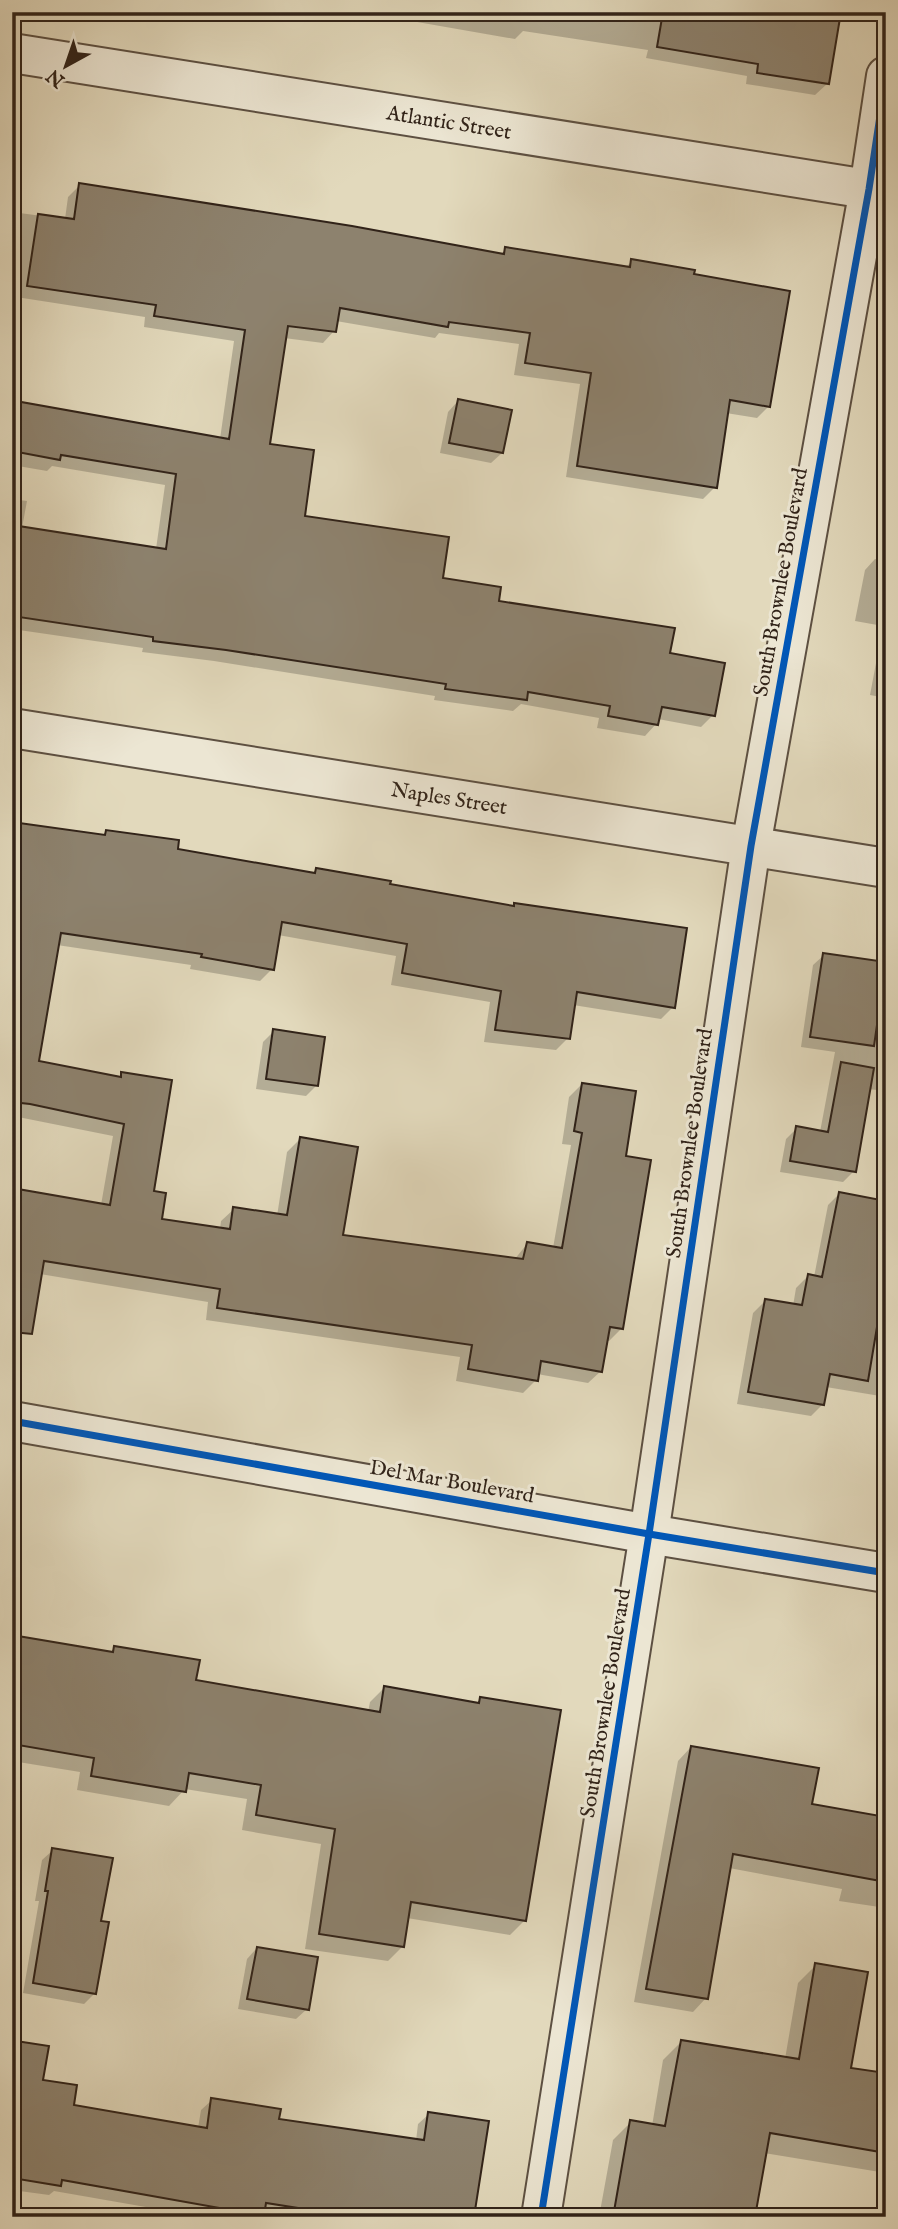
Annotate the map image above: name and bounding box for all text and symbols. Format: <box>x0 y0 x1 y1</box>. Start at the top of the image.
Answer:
north arrow <box>32 32 102 102</box>
text: N <box>42 63 71 93</box>
street label: Atlantic Street <box>384 100 513 147</box>
street label: South Brownlee Boulevard <box>748 465 815 699</box>
street label: Naples Street <box>389 777 509 822</box>
street label: South Brownlee Boulevard <box>661 1026 720 1260</box>
street label: Del Mar Boulevard <box>367 1455 537 1510</box>
street label: South Brownlee Boulevard <box>575 1586 638 1820</box>

